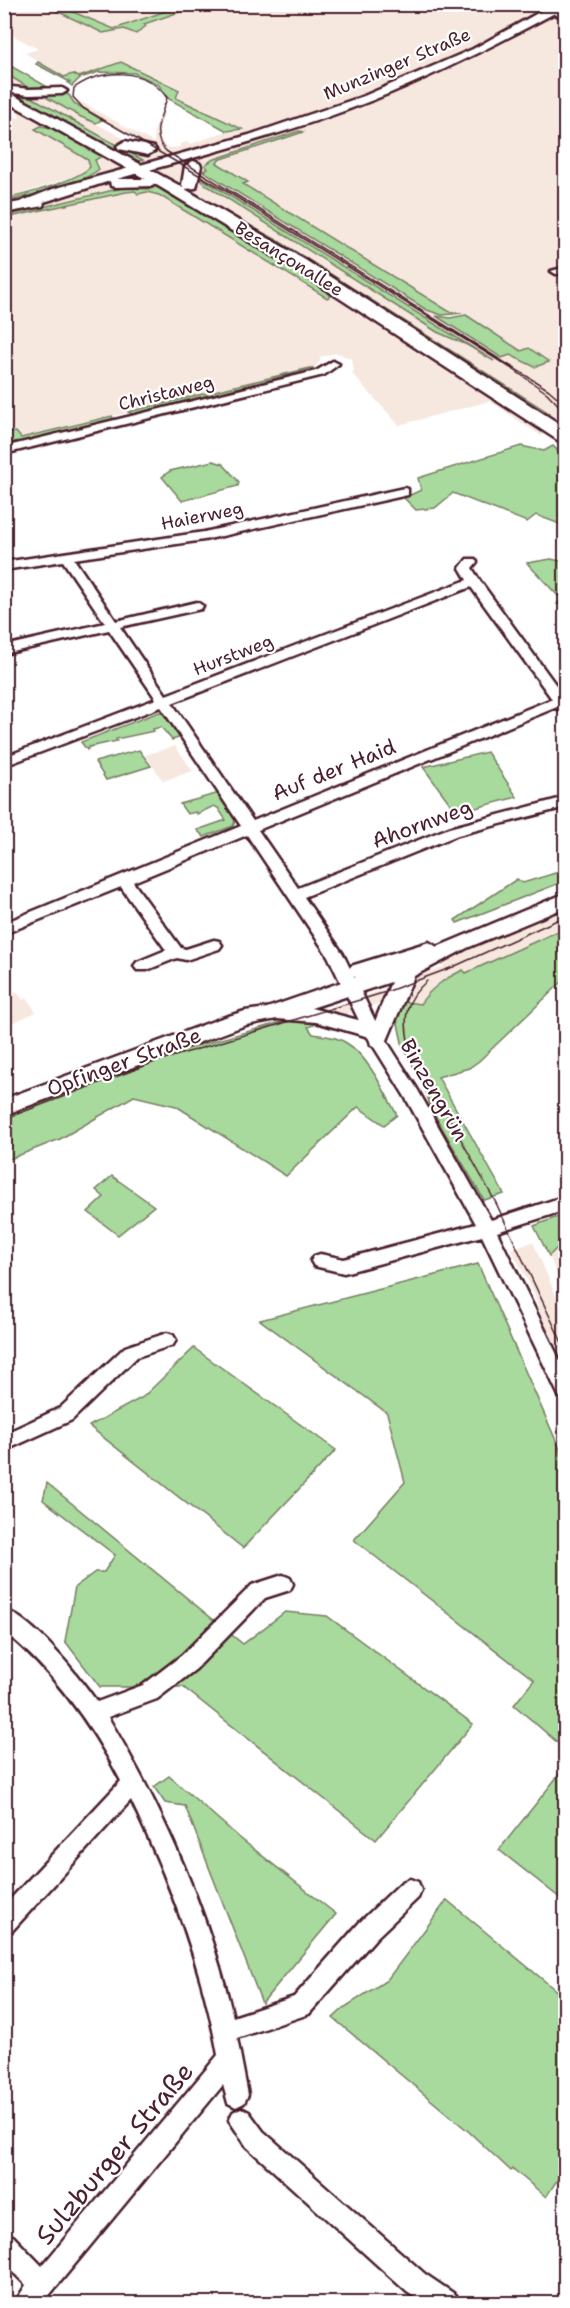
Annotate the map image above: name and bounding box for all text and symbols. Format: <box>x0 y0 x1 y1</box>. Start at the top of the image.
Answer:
street label: Munzinger Straße <box>320 22 474 106</box>
street label: Besançonallee <box>230 216 348 302</box>
street label: Christaweg <box>116 370 216 416</box>
street label: Haierweg <box>159 496 245 536</box>
street label: Hurstweg <box>190 629 276 681</box>
street label: Auf der Haid <box>268 732 400 808</box>
street label: Ahornweg <box>368 793 476 855</box>
street label: Opfinger Straße <box>43 1021 205 1103</box>
street label: Binzengrün <box>393 1034 475 1146</box>
street label: Sulzburger Straße <box>27 2054 201 2252</box>

